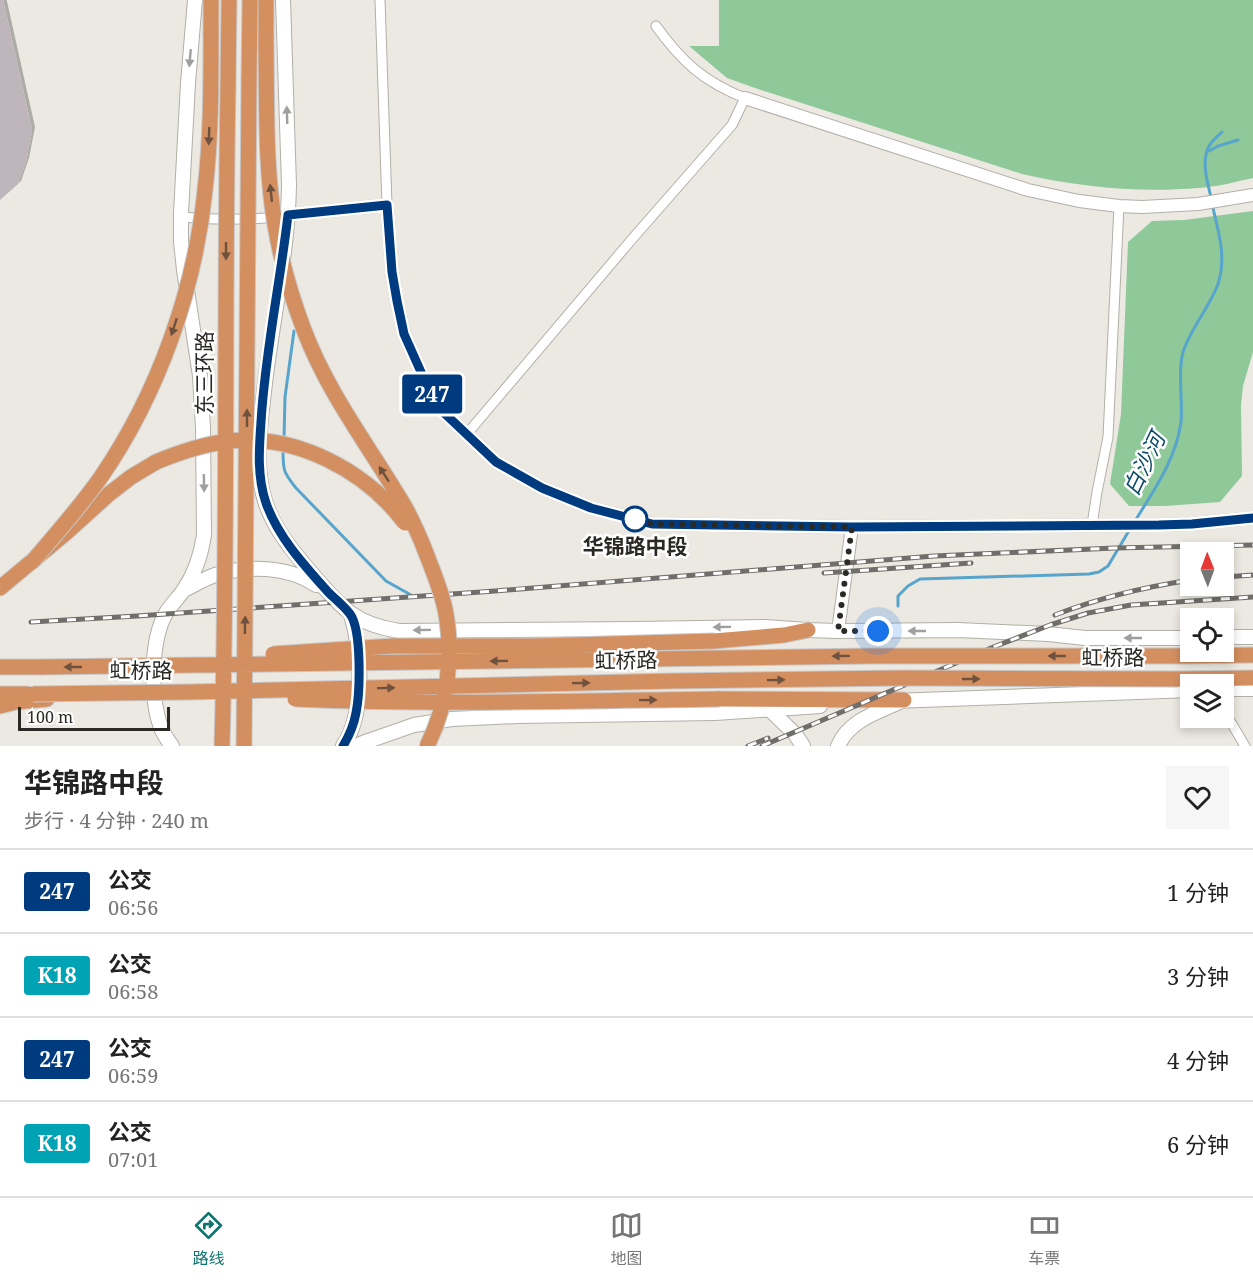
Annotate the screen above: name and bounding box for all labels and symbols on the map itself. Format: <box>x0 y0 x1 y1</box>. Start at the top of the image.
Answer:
one-way arrow <box>185 49 195 68</box>
one-way arrow <box>282 105 292 124</box>
one-way arrow <box>204 126 214 145</box>
one-way arrow <box>266 183 276 202</box>
one-way arrow <box>221 241 231 260</box>
one-way arrow <box>169 318 179 336</box>
street label: 东三环路 <box>190 331 218 415</box>
line badge: 247 <box>398 374 466 414</box>
one-way arrow <box>242 409 252 428</box>
water label: 白沙河 <box>1115 424 1173 500</box>
one-way arrow <box>378 466 389 482</box>
one-way arrow <box>199 473 208 492</box>
marker: 华锦路中段 <box>622 506 648 532</box>
place label: 华锦路中段 <box>583 532 688 560</box>
north arrow <box>1180 542 1234 596</box>
one-way arrow <box>240 615 250 634</box>
your location <box>863 616 893 646</box>
one-way arrow <box>712 623 731 632</box>
one-way arrow <box>412 626 431 635</box>
one-way arrow <box>907 626 926 636</box>
one-way arrow <box>1123 633 1142 643</box>
street label: 虹桥路 <box>1082 643 1145 671</box>
street label: 虹桥路 <box>594 645 658 675</box>
one-way arrow <box>1047 651 1066 661</box>
one-way arrow <box>831 652 850 661</box>
street label: 虹桥路 <box>110 656 173 684</box>
one-way arrow <box>489 656 508 665</box>
one-way arrow <box>63 662 82 672</box>
one-way arrow <box>961 674 980 684</box>
one-way arrow <box>766 675 785 685</box>
one-way arrow <box>571 679 590 688</box>
one-way arrow <box>376 683 395 692</box>
one-way arrow <box>638 695 657 705</box>
scale bar <box>18 704 170 732</box>

